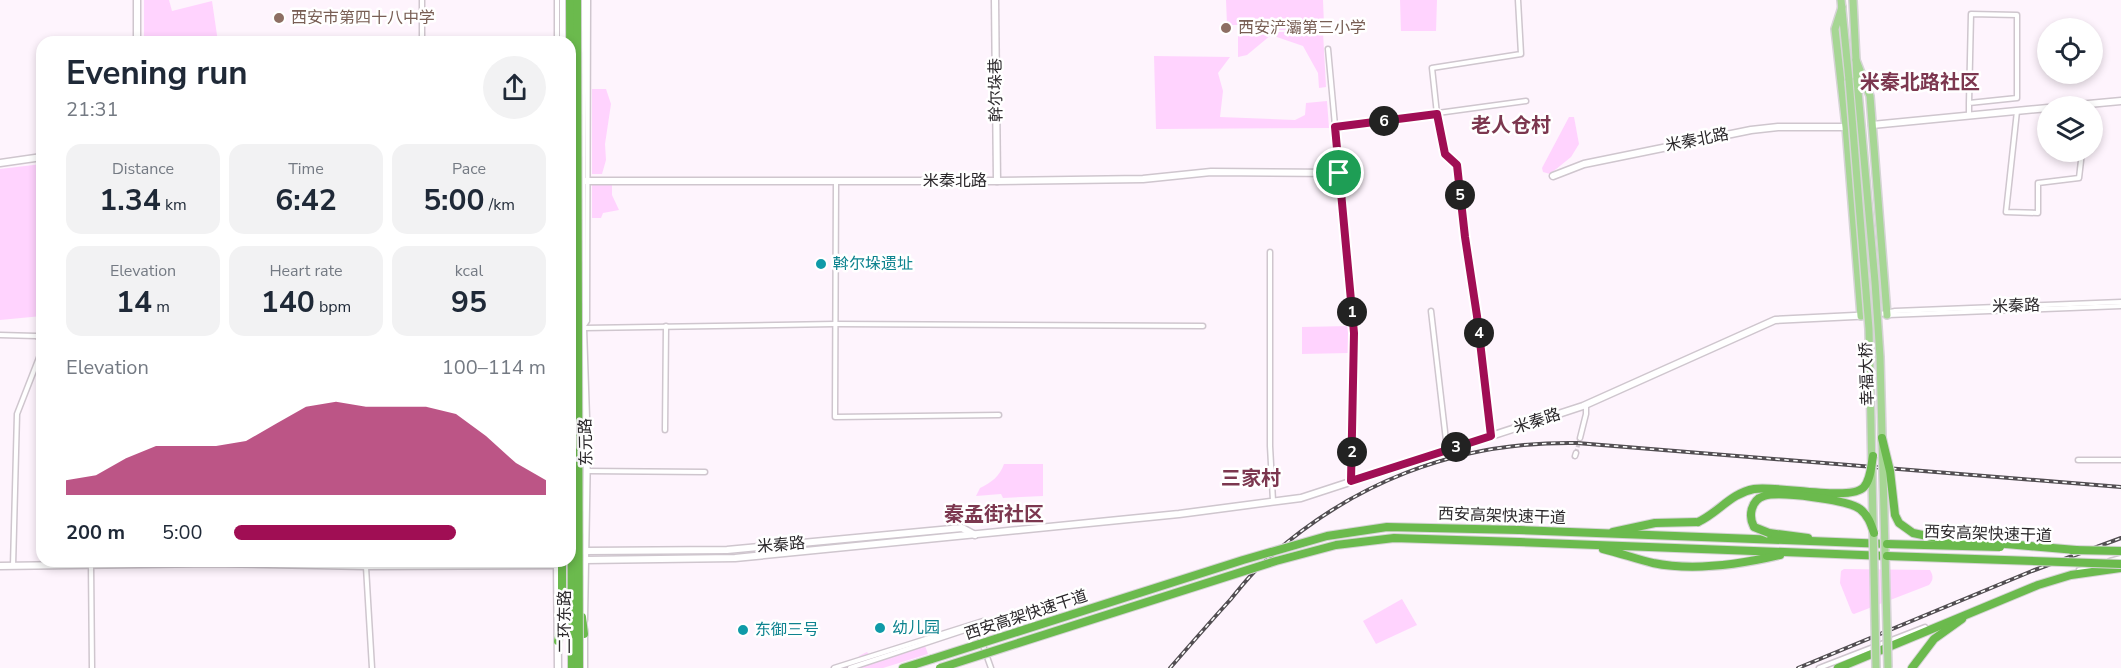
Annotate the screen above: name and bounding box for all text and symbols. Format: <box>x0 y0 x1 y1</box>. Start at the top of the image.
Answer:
place label: 西安市第四十八中学 <box>291 7 435 29</box>
marker: 西安市第四十八中学 <box>272 11 286 25</box>
place label: 西安浐灞第三小学 <box>1238 17 1366 39</box>
map controls <box>2037 18 2103 162</box>
button: locate <box>2037 18 2103 84</box>
marker: 西安浐灞第三小学 <box>1219 21 1233 35</box>
text: Evening run <box>66 51 248 96</box>
button: share <box>483 56 546 119</box>
street label: 幹尔垛巷 <box>984 58 1008 122</box>
district label: 米秦北路社区 <box>1860 69 1980 96</box>
text: 21:31 <box>66 96 119 123</box>
button: layers <box>2037 96 2103 162</box>
pin: 6 <box>1369 106 1399 136</box>
text: 6 <box>1379 110 1389 132</box>
district label: 老人仓村 <box>1471 112 1551 139</box>
street label: 米秦北路 <box>1663 123 1731 157</box>
pin <box>1313 147 1364 198</box>
icon: arrive <box>1322 156 1355 189</box>
text: Distance <box>112 158 174 180</box>
text: Time <box>288 158 324 180</box>
text: Pace <box>452 158 486 180</box>
street label: 米秦北路 <box>923 170 987 192</box>
text: 1.34 <box>99 180 161 221</box>
text: 6:42 <box>275 180 337 221</box>
text: 5:00 <box>423 180 485 221</box>
pin: 5 <box>1445 180 1475 210</box>
text: 5 <box>1455 184 1465 206</box>
text: km <box>161 194 187 216</box>
text: /km <box>485 194 515 216</box>
place label: 斡尔垛遗址 <box>833 253 913 275</box>
marker: 斡尔垛遗址 <box>814 257 828 271</box>
text: Elevation <box>110 260 176 282</box>
text: Heart rate <box>269 260 343 282</box>
text: kcal <box>455 260 483 282</box>
text: 14 <box>116 282 152 323</box>
text: 140 <box>261 282 315 323</box>
text: 95 <box>451 282 487 323</box>
street label: 米秦路 <box>1992 294 2040 318</box>
text: m <box>152 296 170 318</box>
text: bpm <box>315 296 351 318</box>
pin: 1 <box>1337 297 1367 327</box>
text: 1 <box>1347 301 1357 323</box>
pin: 4 <box>1464 318 1494 348</box>
text: 4 <box>1474 322 1484 344</box>
street label: 幸福大桥 <box>1855 342 1879 406</box>
text: Elevation <box>66 354 149 381</box>
text: 100–114 m <box>442 354 546 381</box>
street label: 米秦路 <box>1511 403 1563 439</box>
street label: 东元路 <box>575 418 597 466</box>
pin: 3 <box>1441 432 1471 462</box>
text: 3 <box>1451 436 1461 458</box>
pin: 2 <box>1337 437 1367 467</box>
text: 2 <box>1347 441 1357 463</box>
district label: 三家村 <box>1221 465 1281 492</box>
district label: 秦孟街社区 <box>944 501 1044 528</box>
street label: 西安高架快速干道 <box>1438 503 1566 529</box>
text: 200 m <box>66 519 125 546</box>
text: 5:00 <box>162 519 203 546</box>
street label: 西安高架快速干道 <box>1924 521 2052 547</box>
street label: 米秦路 <box>756 532 806 558</box>
street label: 西安高架快速干道 <box>962 585 1090 645</box>
street label: 二环东路 <box>554 590 576 654</box>
place label: 幼儿园 <box>892 617 940 639</box>
place label: 东御三号 <box>755 619 819 641</box>
marker: 幼儿园 <box>873 621 887 635</box>
marker: 东御三号 <box>736 623 750 637</box>

